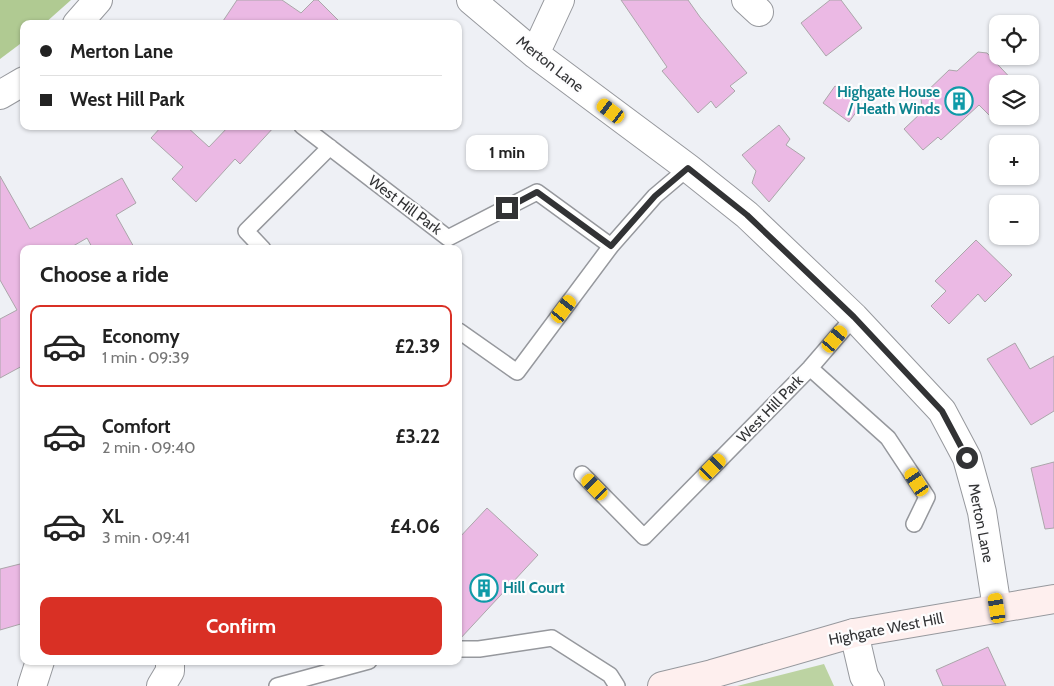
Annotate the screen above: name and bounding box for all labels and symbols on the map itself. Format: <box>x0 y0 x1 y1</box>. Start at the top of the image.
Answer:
street label: Merton Lane <box>513 32 587 96</box>
place label: Highgate House / Heath Winds <box>837 83 940 118</box>
building icon: Highgate House / Heath Winds <box>944 86 974 116</box>
car <box>594 96 627 126</box>
callout: 1 min <box>466 136 548 170</box>
street label: West Hill Park <box>365 172 445 239</box>
route end <box>496 197 518 219</box>
car <box>548 293 579 325</box>
car <box>819 323 850 355</box>
street label: West Hill Park <box>733 371 807 447</box>
route start <box>956 447 978 469</box>
car <box>697 451 728 483</box>
car <box>902 465 931 499</box>
car <box>579 471 610 503</box>
street label: Merton Lane <box>965 482 998 564</box>
building icon: Hill Court <box>469 573 499 603</box>
place label: Hill Court <box>503 579 565 597</box>
car <box>987 592 1006 624</box>
street label: Highgate West Hill <box>827 609 945 649</box>

